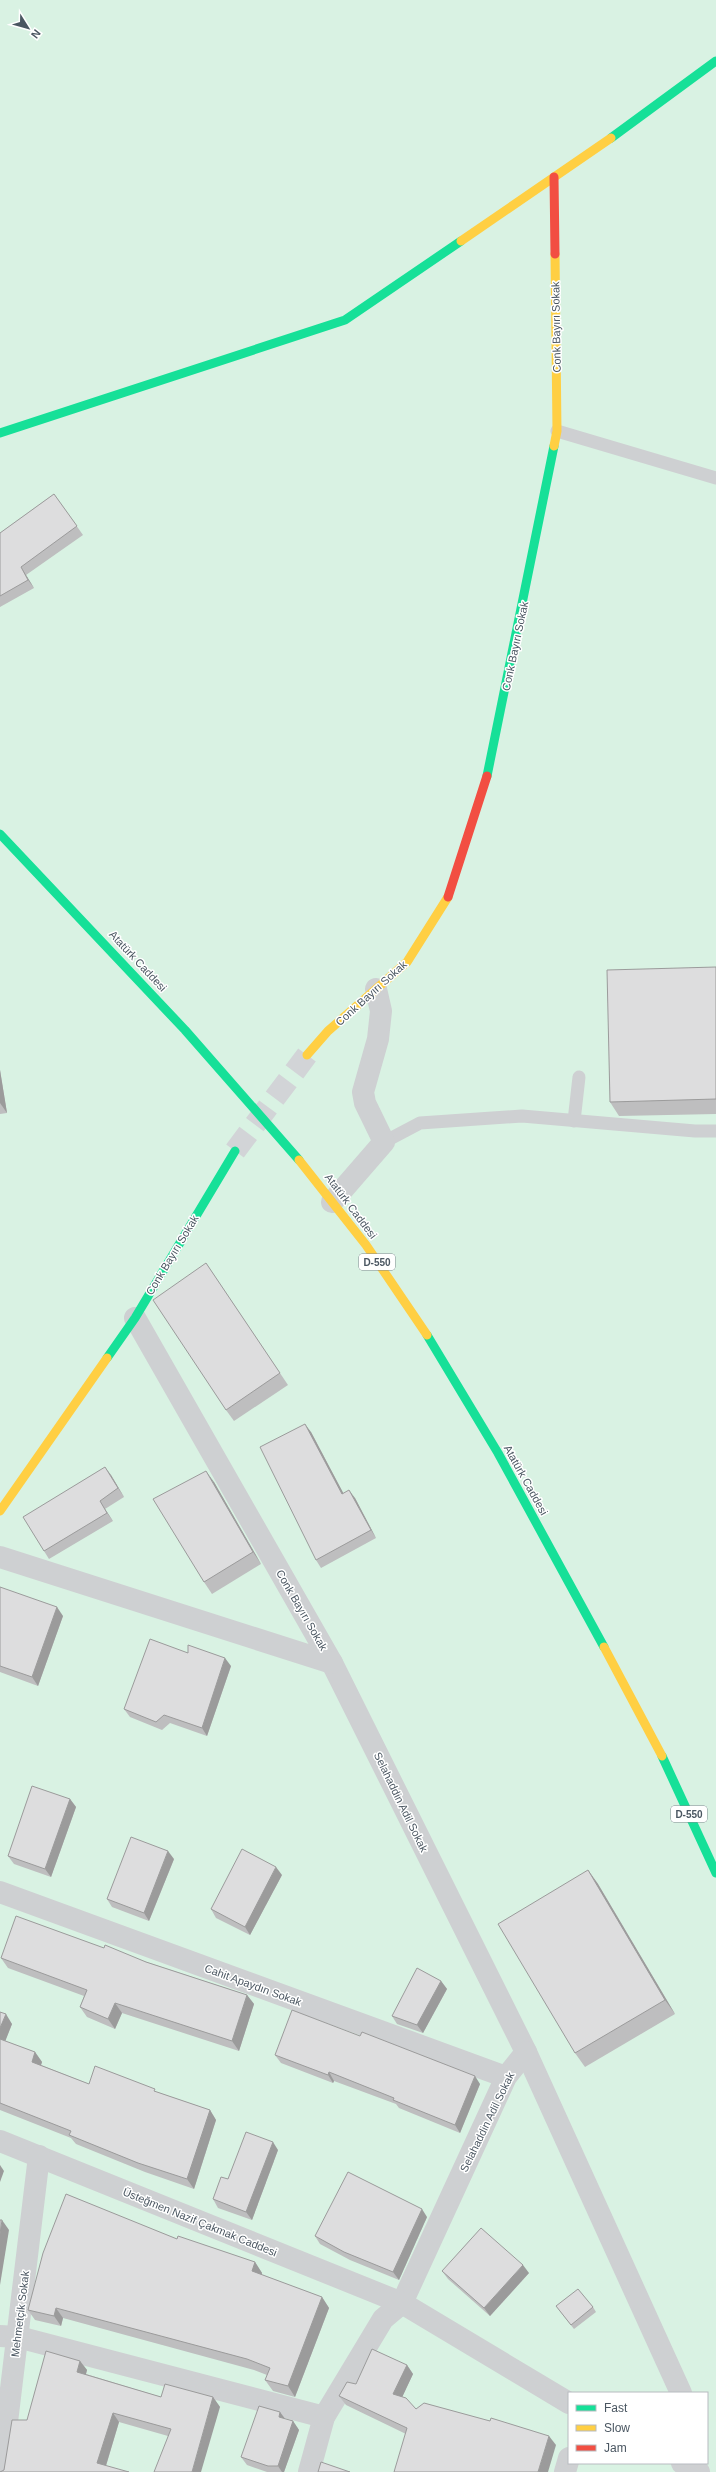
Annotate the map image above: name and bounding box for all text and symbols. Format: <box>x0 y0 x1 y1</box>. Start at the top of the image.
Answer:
north arrow <box>8 8 48 48</box>
text: N <box>29 27 43 41</box>
street label: Conk Bayırı Sokak <box>549 281 563 373</box>
street label: Conk Bayırı Sokak <box>500 600 530 692</box>
street label: Atatürk Caddesi <box>107 928 169 994</box>
street label: Conk Bayırı Sokak <box>333 958 409 1028</box>
street label: Atatürk Caddesi <box>323 1171 379 1241</box>
street label: Conk Bayırı Sokak <box>143 1212 201 1297</box>
road number: D-550 <box>359 1254 395 1270</box>
street label: Atatürk Caddesi <box>502 1443 550 1517</box>
street label: Conk Bayırı Sokak <box>274 1568 330 1653</box>
street label: Selahaddin Adil Sokak <box>372 1750 431 1854</box>
road number: D-550 <box>671 1806 707 1822</box>
street label: Cahit Apaydın Sokak <box>203 1962 304 2008</box>
street label: Selahaddin Adil Sokak <box>458 2070 517 2174</box>
street label: Üsteğmen Nazif Çakmak Caddesi <box>121 2186 279 2258</box>
street label: Mehmetçik Sokak <box>9 2270 31 2358</box>
legend <box>568 2392 708 2464</box>
text: Fast <box>604 2401 628 2415</box>
text: Slow <box>604 2421 630 2435</box>
text: Jam <box>604 2441 627 2455</box>

